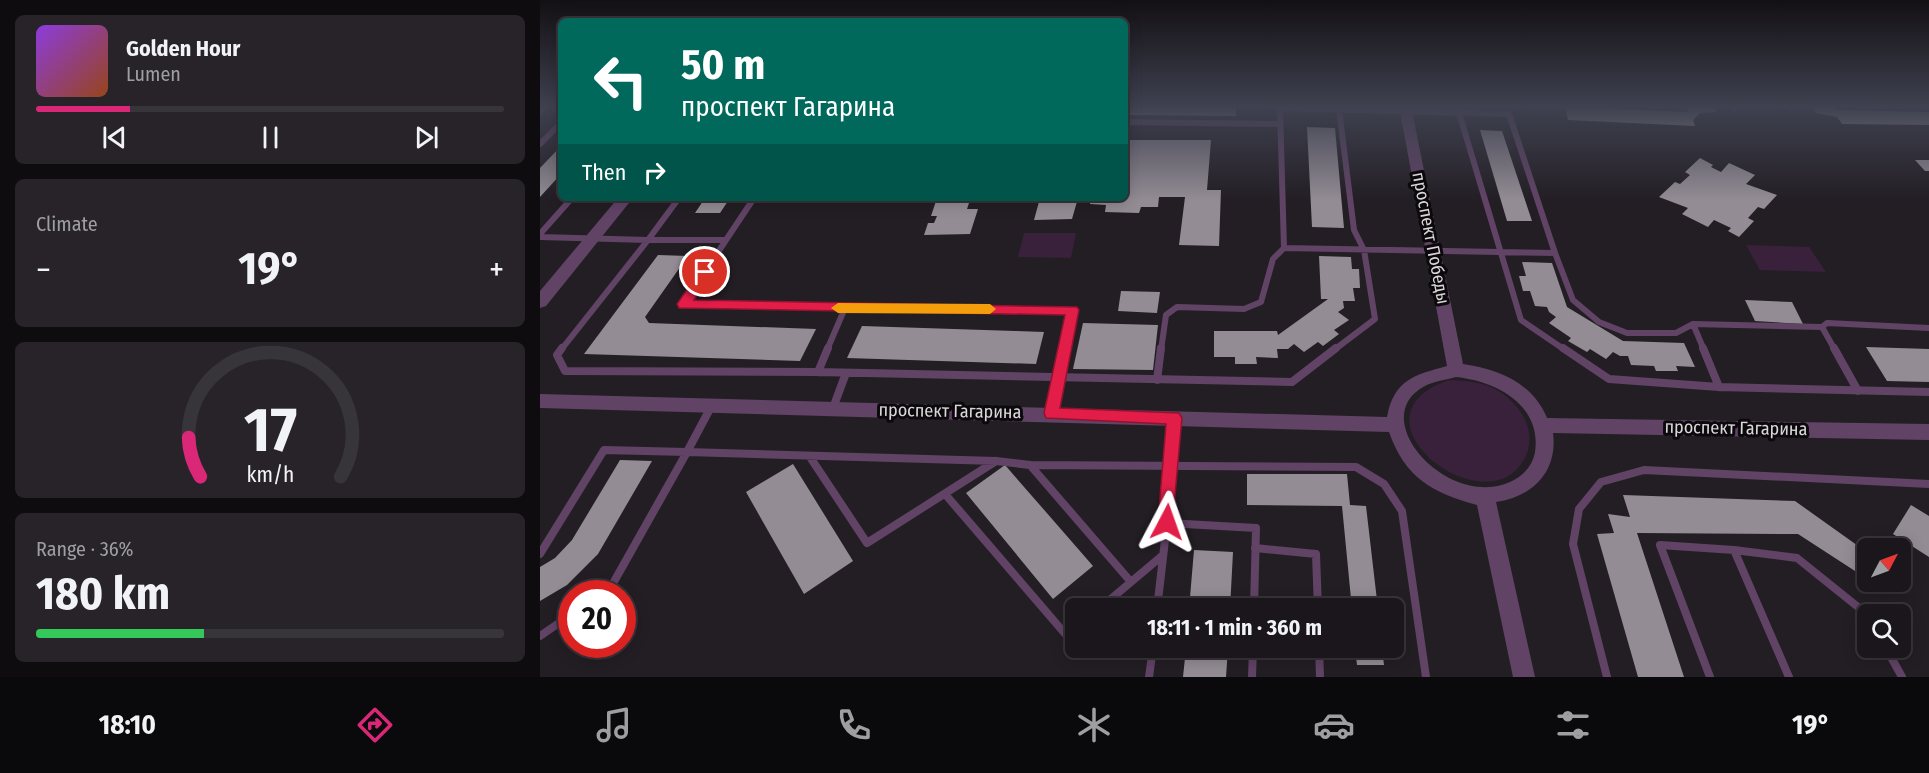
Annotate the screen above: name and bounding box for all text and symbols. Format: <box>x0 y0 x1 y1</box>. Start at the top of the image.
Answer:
text: Golden Hour <box>126 35 240 62</box>
text: 50 m <box>681 40 765 90</box>
icon: left <box>582 42 660 120</box>
text: Lumen <box>126 62 181 86</box>
text: проспект Гагарина <box>681 91 895 123</box>
icon: previous <box>98 121 131 154</box>
icon: pause <box>254 121 287 154</box>
icon: next <box>410 121 443 154</box>
icon: right <box>638 156 671 189</box>
text: Then <box>582 159 626 186</box>
street label: проспект Победы <box>1407 170 1455 306</box>
text: Climate <box>36 212 98 236</box>
text: 19° <box>238 242 302 296</box>
pin <box>679 246 730 297</box>
text: − <box>36 250 51 290</box>
text: + <box>489 250 504 290</box>
icon: arrive <box>688 255 721 288</box>
text: 17 <box>244 394 296 469</box>
street label: проспект Гагарина <box>878 399 1022 423</box>
street label: проспект Гагарина <box>1664 416 1808 440</box>
text: km/h <box>246 463 294 489</box>
position arrow <box>1135 490 1199 554</box>
text: Range · 36% <box>36 537 134 561</box>
north arrow <box>1857 538 1911 592</box>
map controls <box>1857 538 1911 658</box>
text: 180 km <box>36 567 170 621</box>
speed limit sign: 20 <box>558 580 636 658</box>
button: search <box>1857 604 1911 658</box>
text: 18:11 · 1 min · 360 m <box>1147 614 1322 641</box>
icon: directions <box>354 704 396 746</box>
icon: music <box>593 704 635 746</box>
icon: phone <box>833 704 875 746</box>
icon: climate <box>1073 704 1115 746</box>
icon: car <box>1313 704 1355 746</box>
icon: filters <box>1552 704 1594 746</box>
text: 18:10 <box>99 709 156 741</box>
text: 19° <box>1792 709 1830 741</box>

